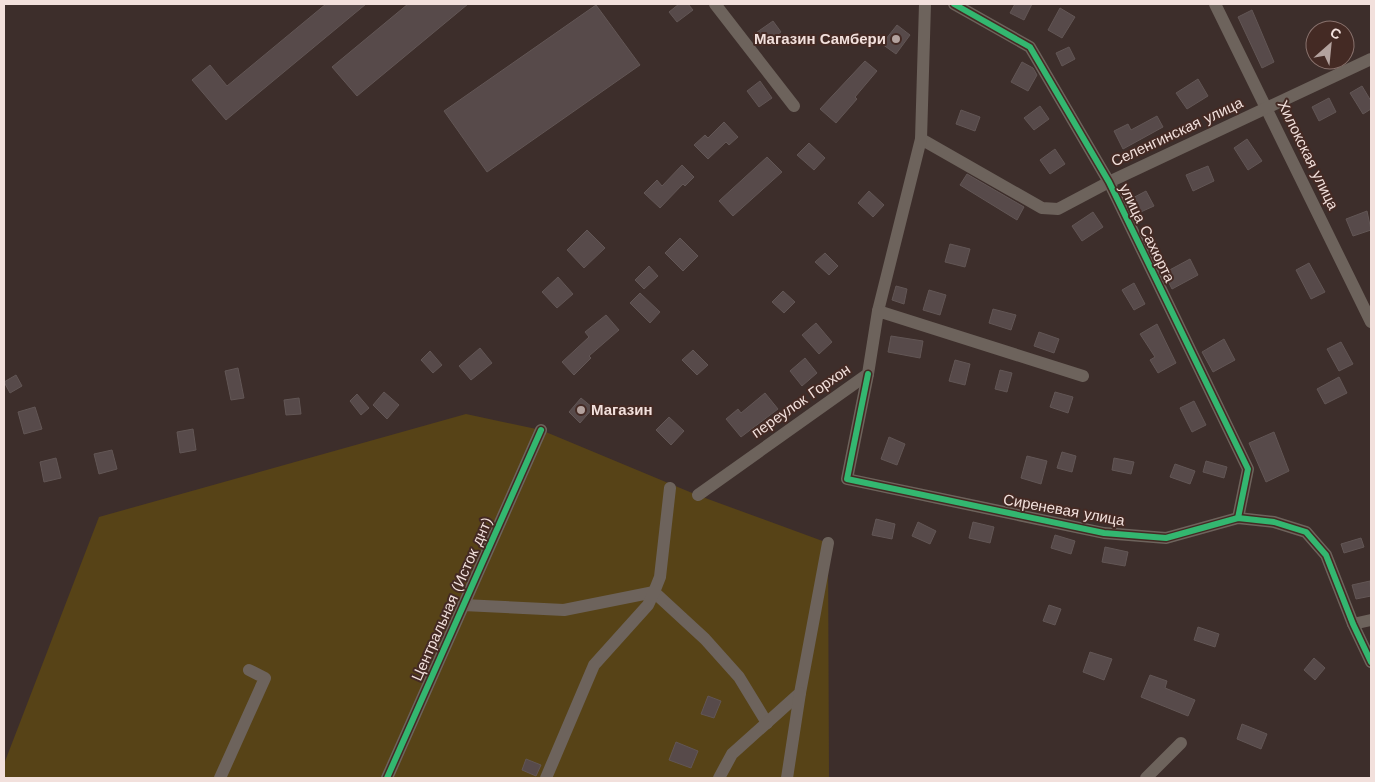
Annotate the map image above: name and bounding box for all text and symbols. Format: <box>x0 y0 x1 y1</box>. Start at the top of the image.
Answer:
north arrow <box>1305 20 1355 70</box>
text: С <box>1328 24 1344 43</box>
place label: Магазин Самбери <box>754 30 886 48</box>
marker: Магазин Самбери <box>890 33 902 45</box>
street label: Селенгинская улица <box>1108 93 1246 170</box>
street label: Хилокская улица <box>1274 97 1343 213</box>
street label: улица Сахюрта <box>1115 181 1179 286</box>
street label: переулок Горхон <box>748 360 854 442</box>
place label: Магазин <box>591 401 653 419</box>
marker: Магазин <box>575 404 587 416</box>
street label: Сиреневая улица <box>1002 490 1127 530</box>
street label: Центральная (Исток днт) <box>408 514 496 684</box>

